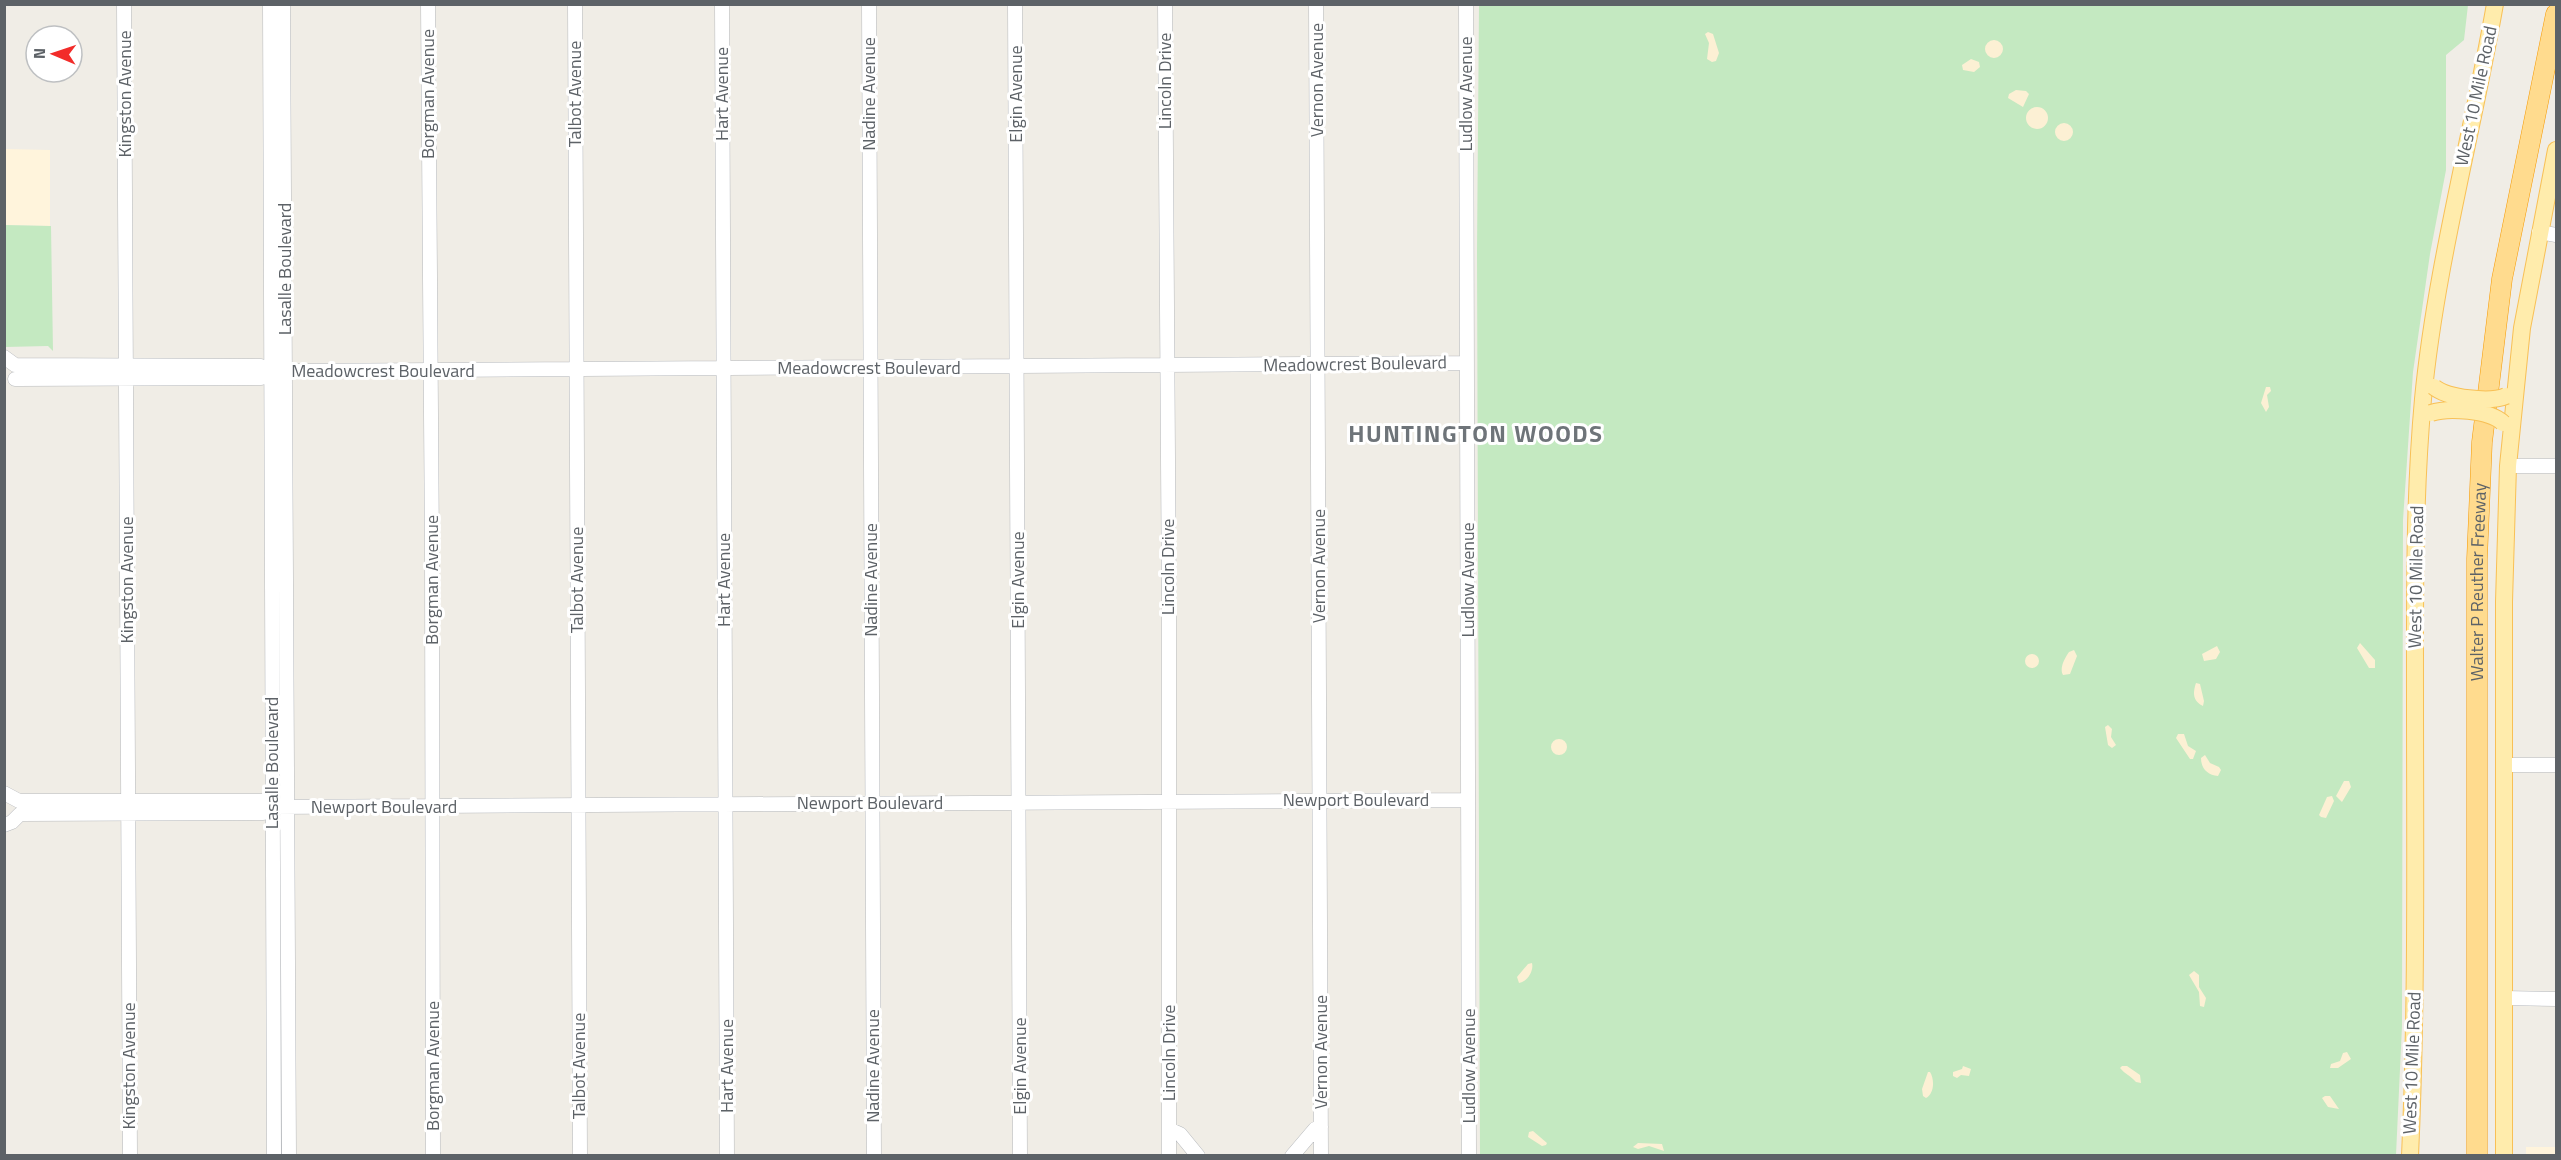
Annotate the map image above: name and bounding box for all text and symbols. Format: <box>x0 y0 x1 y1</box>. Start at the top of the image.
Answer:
street label: Vernon Avenue <box>1303 23 1330 137</box>
street label: West 10 Mile Road <box>2447 23 2504 168</box>
north arrow <box>24 24 84 84</box>
street label: Borgman Avenue <box>414 29 441 159</box>
street label: Kingston Avenue <box>111 30 138 158</box>
street label: Lincoln Drive <box>1151 33 1178 129</box>
street label: Ludlow Avenue <box>1452 36 1479 152</box>
street label: Nadine Avenue <box>855 37 882 151</box>
street label: Talbot Avenue <box>561 41 588 147</box>
street label: Elgin Avenue <box>1002 45 1029 143</box>
street label: Hart Avenue <box>708 47 735 141</box>
text: N <box>27 48 51 59</box>
street label: Lasalle Boulevard <box>271 203 298 335</box>
street label: Meadowcrest Boulevard <box>1263 348 1447 379</box>
street label: Meadowcrest Boulevard <box>777 354 961 381</box>
street label: Meadowcrest Boulevard <box>291 357 475 384</box>
district label: HUNTINGTON WOODS <box>1348 415 1604 451</box>
street label: Walter P Reuther Freeway <box>2463 482 2493 681</box>
street label: West 10 Mile Road <box>2401 505 2430 649</box>
street label: Vernon Avenue <box>1305 509 1332 623</box>
street label: Borgman Avenue <box>418 515 445 645</box>
street label: Kingston Avenue <box>113 516 140 644</box>
street label: Lincoln Drive <box>1154 519 1181 615</box>
street label: Ludlow Avenue <box>1454 522 1481 638</box>
street label: Nadine Avenue <box>857 523 884 637</box>
street label: Talbot Avenue <box>563 527 590 633</box>
street label: Elgin Avenue <box>1004 531 1031 629</box>
street label: Hart Avenue <box>710 533 737 627</box>
street label: Lasalle Boulevard <box>258 697 285 829</box>
street label: Newport Boulevard <box>1283 786 1429 813</box>
street label: Newport Boulevard <box>797 789 943 816</box>
street label: Newport Boulevard <box>311 793 457 820</box>
street label: West 10 Mile Road <box>2396 991 2427 1135</box>
street label: Vernon Avenue <box>1307 995 1334 1109</box>
street label: Borgman Avenue <box>419 1001 446 1131</box>
street label: Kingston Avenue <box>115 1002 142 1130</box>
street label: Lincoln Drive <box>1155 1005 1182 1101</box>
street label: Ludlow Avenue <box>1455 1008 1482 1124</box>
street label: Nadine Avenue <box>859 1009 886 1123</box>
street label: Talbot Avenue <box>565 1013 592 1119</box>
street label: Elgin Avenue <box>1006 1017 1033 1115</box>
street label: Hart Avenue <box>713 1019 740 1113</box>

